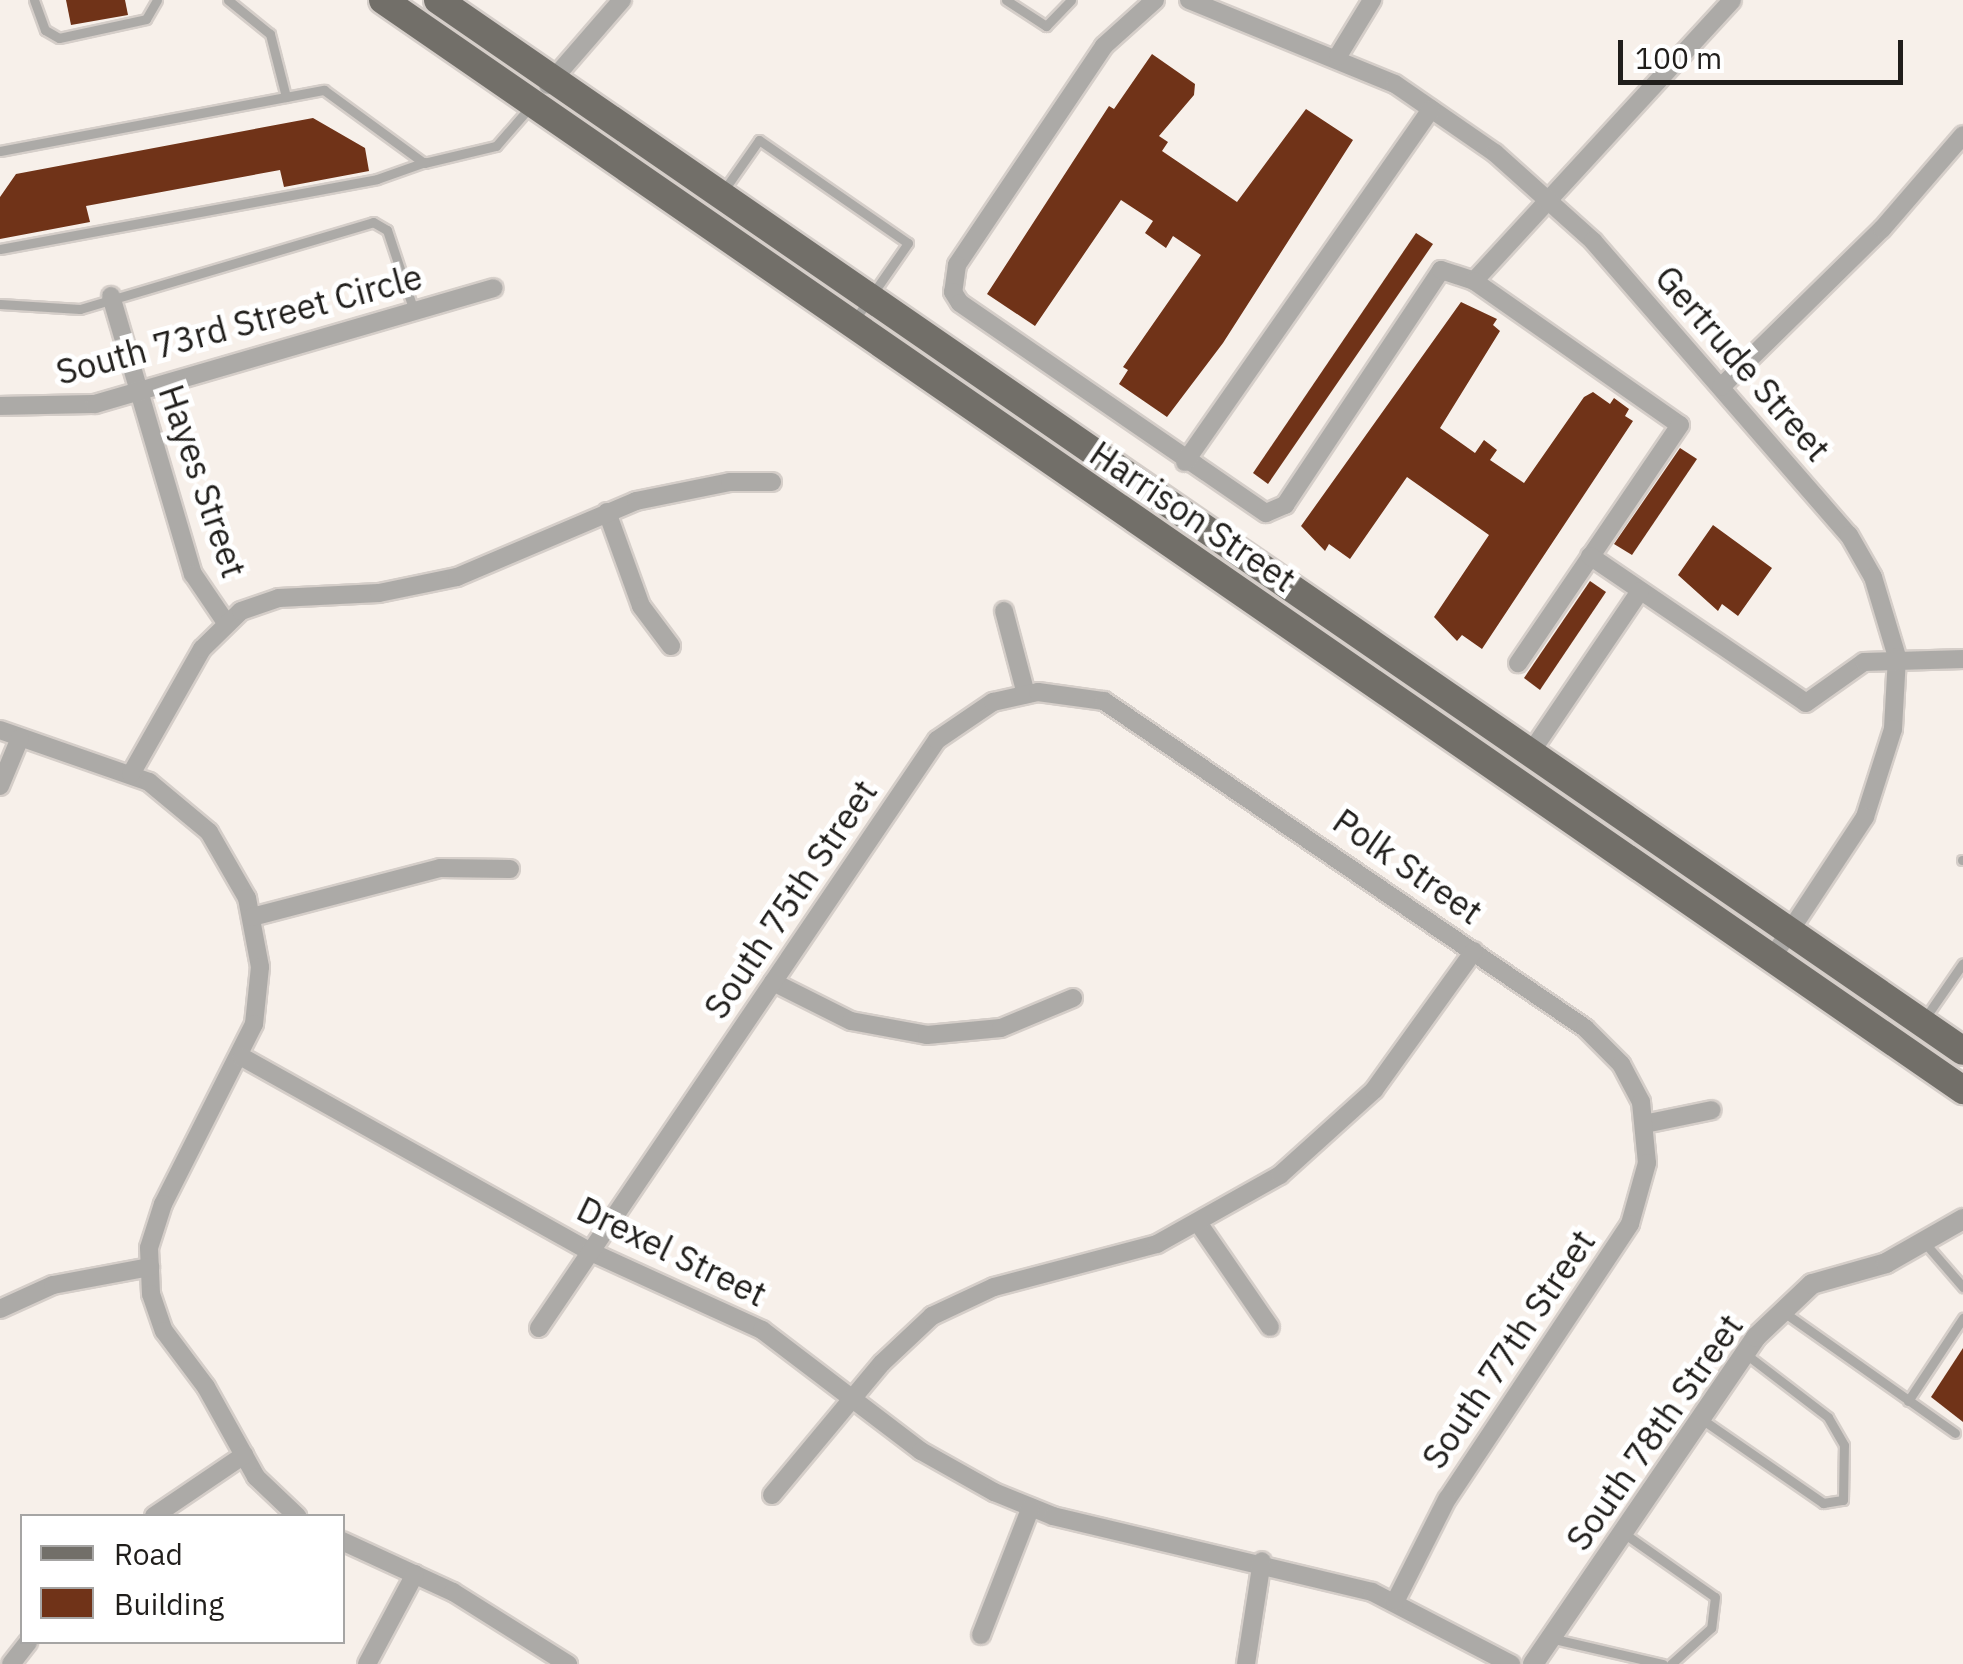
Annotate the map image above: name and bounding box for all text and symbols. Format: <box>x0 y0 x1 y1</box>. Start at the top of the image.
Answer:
scale bar <box>1623 20 1908 82</box>
text: 100 m <box>1635 38 1722 77</box>
street label: South 73rd Street Circle <box>51 255 427 393</box>
street label: Gertrude Street <box>1647 257 1839 469</box>
street label: Hayes Street <box>150 379 256 583</box>
street label: Harrison Street <box>1082 432 1304 600</box>
street label: South 75th Street <box>695 772 885 1026</box>
street label: Polk Street <box>1325 799 1491 933</box>
street label: Drexel Street <box>571 1187 773 1315</box>
street label: South 77th Street <box>1413 1222 1603 1476</box>
street label: South 78th Street <box>1557 1306 1751 1558</box>
legend <box>20 1514 345 1644</box>
text: Road <box>114 1534 183 1573</box>
text: Building <box>114 1584 224 1623</box>

